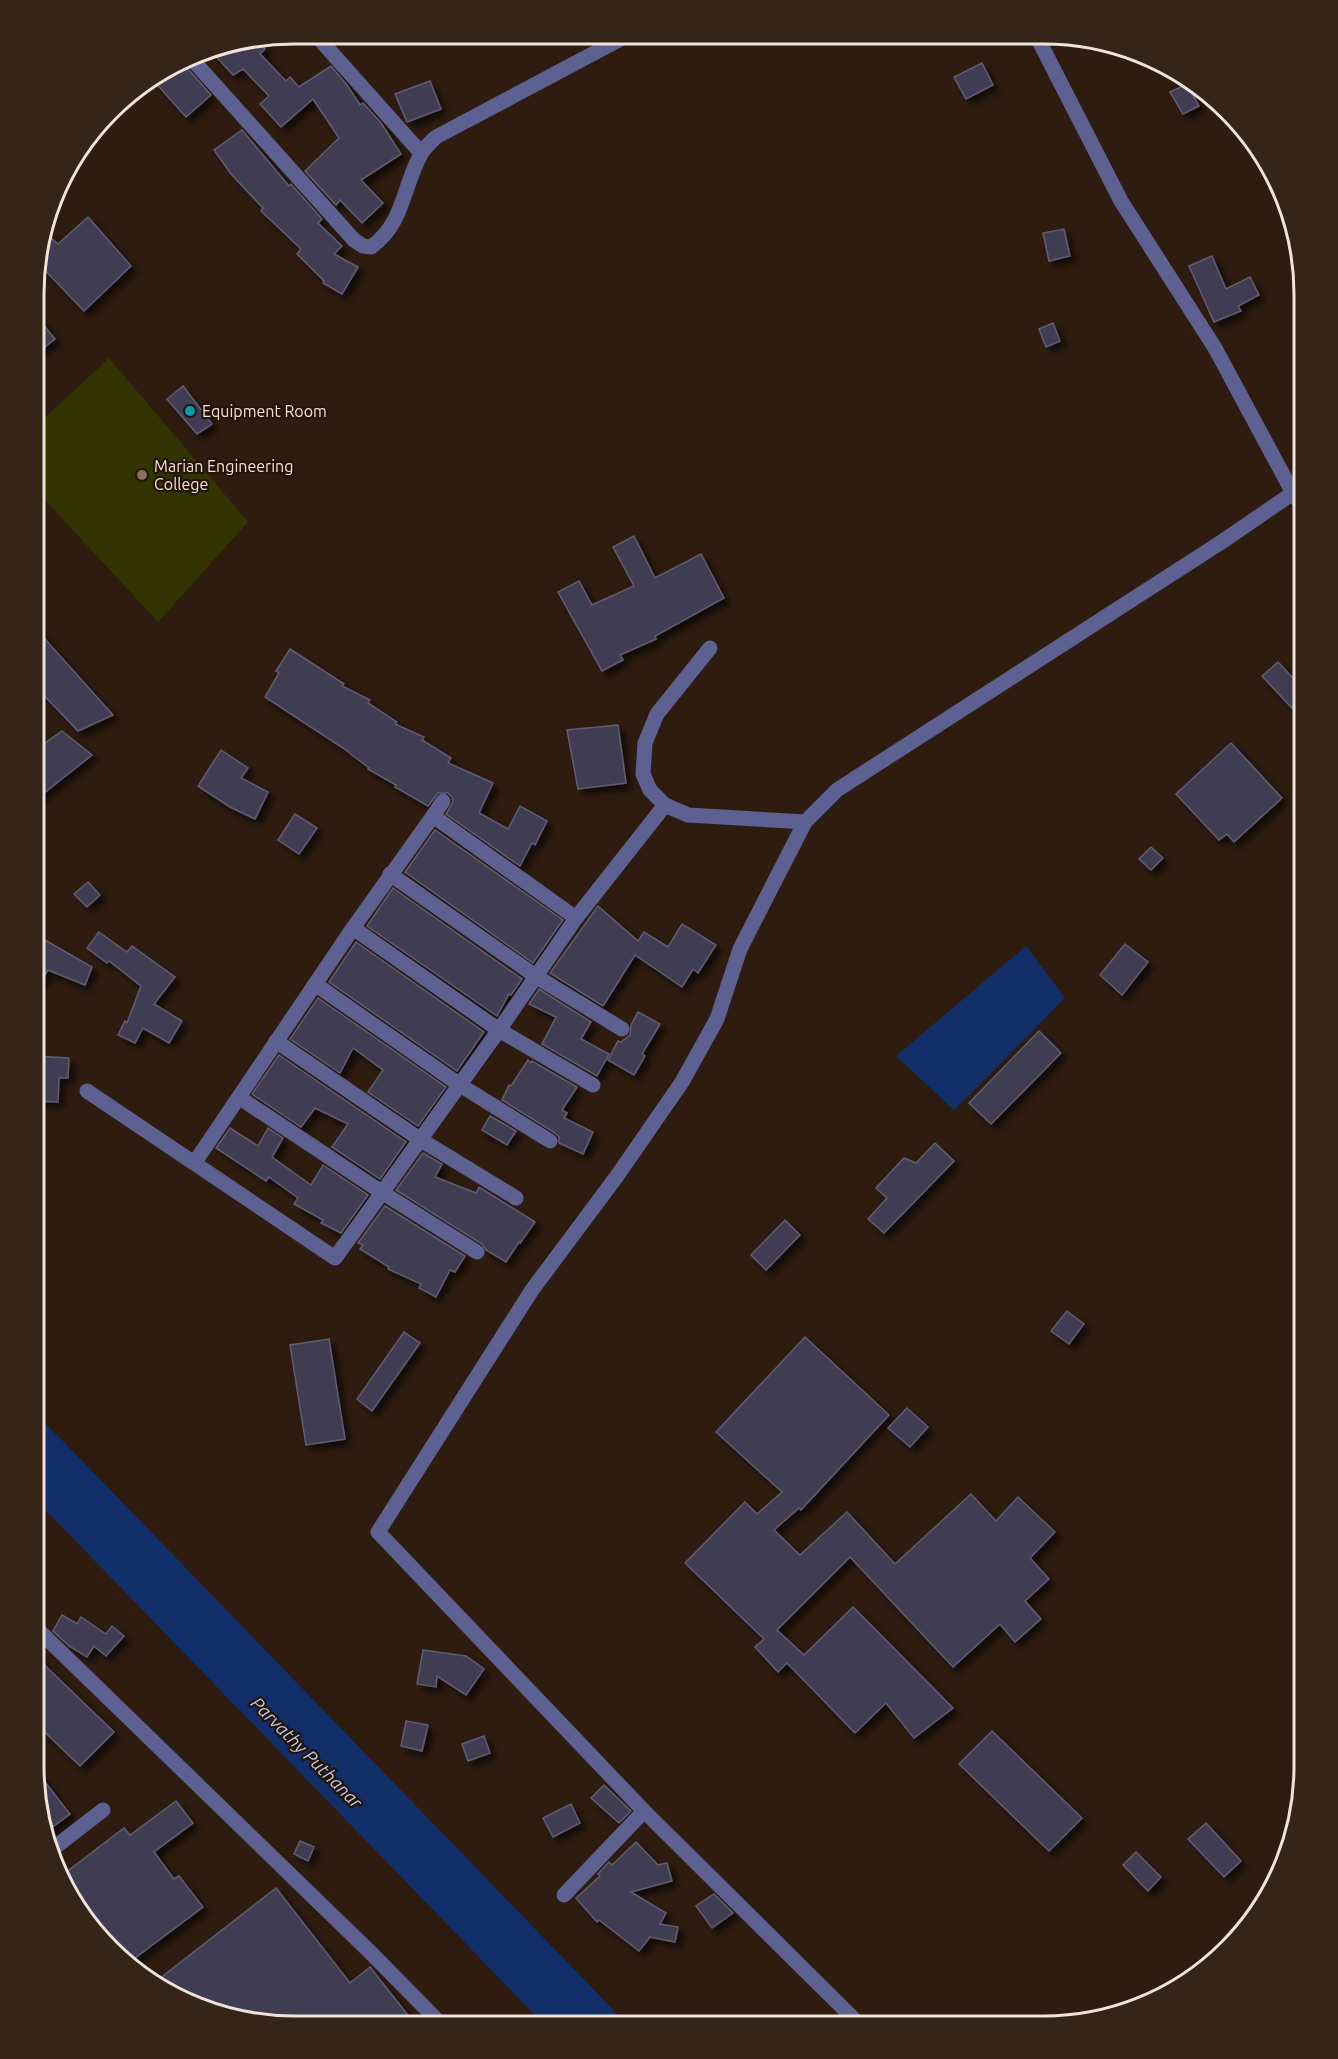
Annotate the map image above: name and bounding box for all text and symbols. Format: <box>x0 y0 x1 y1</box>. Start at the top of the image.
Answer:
place label: Equipment Room <box>202 402 327 420</box>
marker: Equipment Room <box>183 404 197 418</box>
place label: Marian Engineering College <box>154 457 293 493</box>
marker: Marian Engineering College <box>135 468 149 482</box>
water label: Parvathy Puthanar <box>247 1692 367 1812</box>

